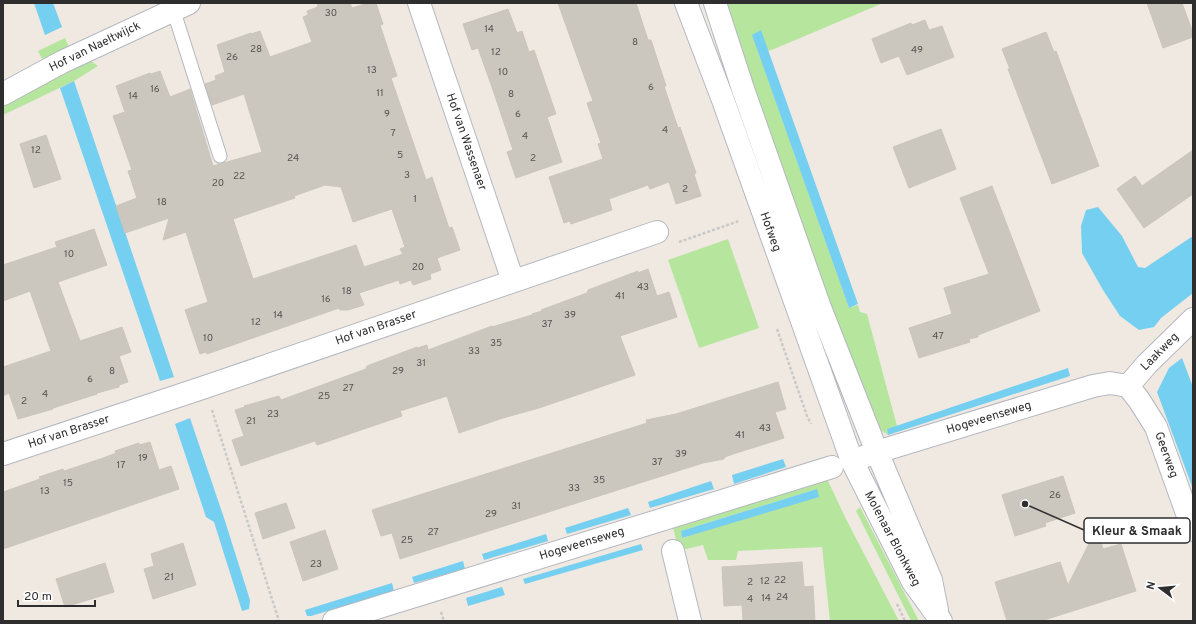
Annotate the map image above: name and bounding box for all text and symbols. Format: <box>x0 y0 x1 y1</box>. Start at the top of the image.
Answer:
house number: 30 <box>325 7 337 20</box>
street label: Hof van Naeltwijck <box>47 18 143 76</box>
house number: 14 <box>484 23 494 36</box>
house number: 8 <box>632 36 638 49</box>
house number: 28 <box>250 43 262 56</box>
house number: 49 <box>911 44 923 57</box>
house number: 12 <box>491 46 501 59</box>
house number: 26 <box>226 51 238 64</box>
house number: 13 <box>367 64 377 77</box>
house number: 10 <box>498 66 508 79</box>
house number: 6 <box>648 81 654 94</box>
house number: 16 <box>150 83 160 96</box>
house number: 11 <box>376 87 384 100</box>
house number: 8 <box>508 88 514 101</box>
house number: 14 <box>128 90 138 103</box>
street label: Hof van Wassenaer <box>442 91 490 193</box>
house number: 9 <box>384 108 390 121</box>
house number: 6 <box>515 108 521 121</box>
house number: 4 <box>662 124 668 137</box>
house number: 7 <box>390 127 396 140</box>
house number: 4 <box>522 130 528 143</box>
house number: 12 <box>31 144 41 157</box>
house number: 5 <box>397 149 403 162</box>
house number: 24 <box>287 152 299 165</box>
house number: 2 <box>530 152 536 165</box>
house number: 3 <box>404 169 410 182</box>
house number: 22 <box>233 170 245 183</box>
house number: 20 <box>212 177 224 190</box>
house number: 2 <box>682 183 688 196</box>
house number: 1 <box>413 193 417 206</box>
house number: 18 <box>157 196 167 209</box>
street label: Hofweg <box>755 210 785 254</box>
house number: 10 <box>64 248 74 261</box>
house number: 20 <box>412 261 424 274</box>
house number: 43 <box>637 281 649 294</box>
house number: 18 <box>342 285 352 298</box>
house number: 41 <box>615 290 625 303</box>
house number: 16 <box>321 293 331 306</box>
street label: Hof van Brasser <box>333 307 419 349</box>
house number: 14 <box>273 309 283 322</box>
house number: 39 <box>564 309 576 322</box>
house number: 12 <box>251 316 261 329</box>
house number: 37 <box>541 318 553 331</box>
house number: 47 <box>932 330 944 343</box>
street label: Laakweg <box>1138 330 1182 374</box>
house number: 10 <box>203 332 213 345</box>
house number: 35 <box>490 337 502 350</box>
house number: 33 <box>468 345 480 358</box>
house number: 31 <box>416 357 426 370</box>
house number: 8 <box>109 365 115 378</box>
house number: 29 <box>392 365 404 378</box>
house number: 6 <box>87 373 93 386</box>
house number: 27 <box>342 382 354 395</box>
house number: 4 <box>42 388 48 401</box>
house number: 25 <box>318 390 330 403</box>
house number: 2 <box>21 395 27 408</box>
street label: Hogeveenseweg <box>945 397 1033 439</box>
house number: 23 <box>267 408 279 421</box>
street label: Hof van Brasser <box>26 411 112 453</box>
house number: 21 <box>246 415 256 428</box>
house number: 43 <box>759 422 771 435</box>
house number: 41 <box>735 429 745 442</box>
street label: Geerweg <box>1150 430 1182 480</box>
house number: 39 <box>675 448 687 461</box>
house number: 19 <box>138 452 148 465</box>
house number: 37 <box>651 456 663 469</box>
house number: 17 <box>117 459 125 472</box>
house number: 35 <box>593 474 605 487</box>
house number: 15 <box>63 477 73 490</box>
house number: 33 <box>568 482 580 495</box>
house number: 13 <box>40 485 50 498</box>
street label: Molenaar Blonkweg <box>860 489 924 589</box>
house number: 26 <box>1049 489 1061 502</box>
house number: 31 <box>511 500 521 513</box>
house number: 29 <box>485 508 497 521</box>
callout: Kleur & Smaak <box>1084 518 1190 543</box>
street label: Hogeveenseweg <box>538 523 626 565</box>
text: Kleur & Smaak <box>1092 524 1182 540</box>
house number: 27 <box>427 526 439 539</box>
house number: 25 <box>401 534 413 547</box>
house number: 23 <box>310 558 322 571</box>
north arrow <box>1140 568 1180 608</box>
house number: 21 <box>164 571 174 584</box>
house number: 22 <box>774 574 786 587</box>
house number: 12 <box>760 575 770 588</box>
house number: 2 <box>747 576 753 589</box>
text: N <box>1144 580 1159 591</box>
scale bar <box>18 582 95 608</box>
text: 20 m <box>24 589 52 605</box>
house number: 24 <box>776 591 788 604</box>
house number: 14 <box>761 592 771 605</box>
house number: 4 <box>747 593 753 606</box>

